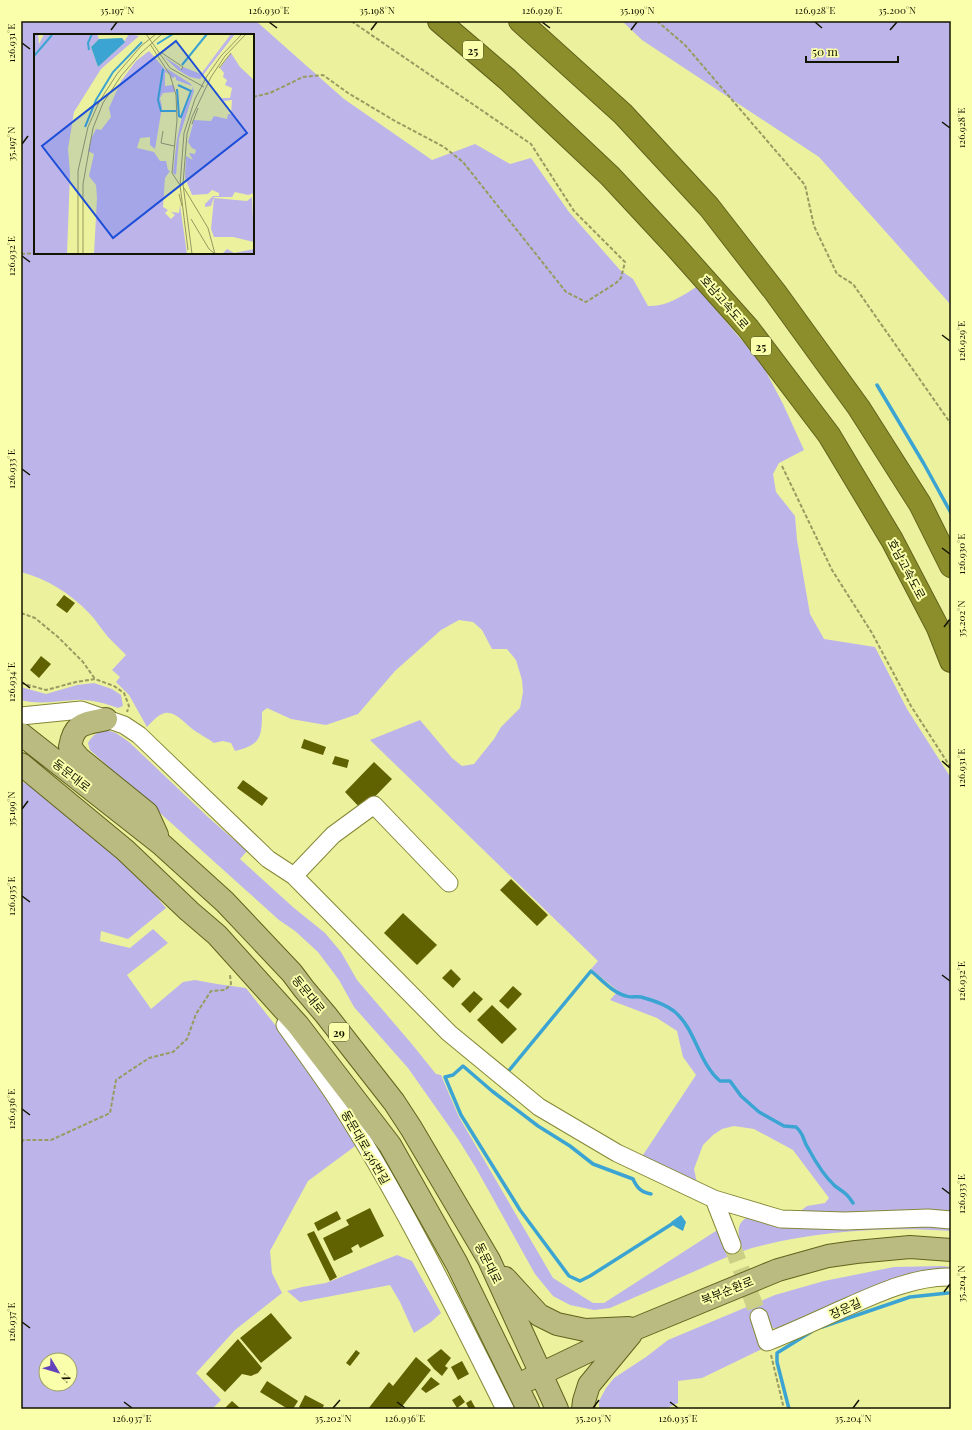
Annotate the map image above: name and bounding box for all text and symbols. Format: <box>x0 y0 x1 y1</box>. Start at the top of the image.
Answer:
text: 35.197°N <box>100 3 134 17</box>
text: 126.930°E <box>249 3 289 17</box>
text: 35.198°N <box>359 3 395 17</box>
text: 126.929°E <box>522 3 562 17</box>
text: 35.199°N <box>619 3 655 17</box>
text: 126.928°E <box>795 3 835 17</box>
text: 35.200°N <box>878 3 916 17</box>
text: 126.931°E <box>4 24 18 62</box>
inset map <box>34 34 254 254</box>
scale bar <box>806 38 898 64</box>
road number: 25 <box>463 41 483 59</box>
text: 50 m <box>812 43 838 59</box>
text: 126.928°E <box>954 108 968 148</box>
text: 35.197°N <box>4 127 18 161</box>
text: 126.932°E <box>4 236 18 276</box>
street label: 호남고속도로 <box>697 272 753 332</box>
text: 126.929°E <box>954 321 968 361</box>
road number: 25 <box>751 337 771 355</box>
text: 126.933°E <box>4 449 18 489</box>
text: 126.930°E <box>954 534 968 574</box>
street label: 호남고속도로 <box>884 536 930 602</box>
text: 35.202°N <box>954 601 968 637</box>
text: 126.934°E <box>4 662 18 702</box>
text: 126.931°E <box>954 749 968 787</box>
street label: 동문대로 <box>50 755 94 795</box>
text: 35.199°N <box>4 791 18 827</box>
text: 126.935°E <box>4 876 18 916</box>
text: 126.932°E <box>954 961 968 1001</box>
street label: 동문대로 <box>289 972 329 1016</box>
road number: 29 <box>329 1023 349 1041</box>
text: 126.936°E <box>4 1089 18 1129</box>
street label: 동문대로456번길 <box>338 1107 394 1187</box>
text: 126.933°E <box>954 1174 968 1214</box>
street label: 동문대로 <box>472 1240 506 1286</box>
text: 35.204°N <box>954 1265 968 1303</box>
street label: 북부순환로 <box>698 1272 756 1308</box>
street label: 장운길 <box>827 1294 863 1322</box>
text: 126.937°E <box>4 1302 18 1342</box>
north arrow <box>38 1352 78 1392</box>
text: N <box>58 1371 75 1386</box>
text: 126.937°E <box>112 1411 152 1425</box>
text: 35.202°N <box>315 1411 351 1425</box>
text: 126.936°E <box>385 1411 425 1425</box>
text: 35.203°N <box>575 1411 611 1425</box>
text: 126.935°E <box>658 1411 698 1425</box>
text: 35.204°N <box>834 1411 872 1425</box>

